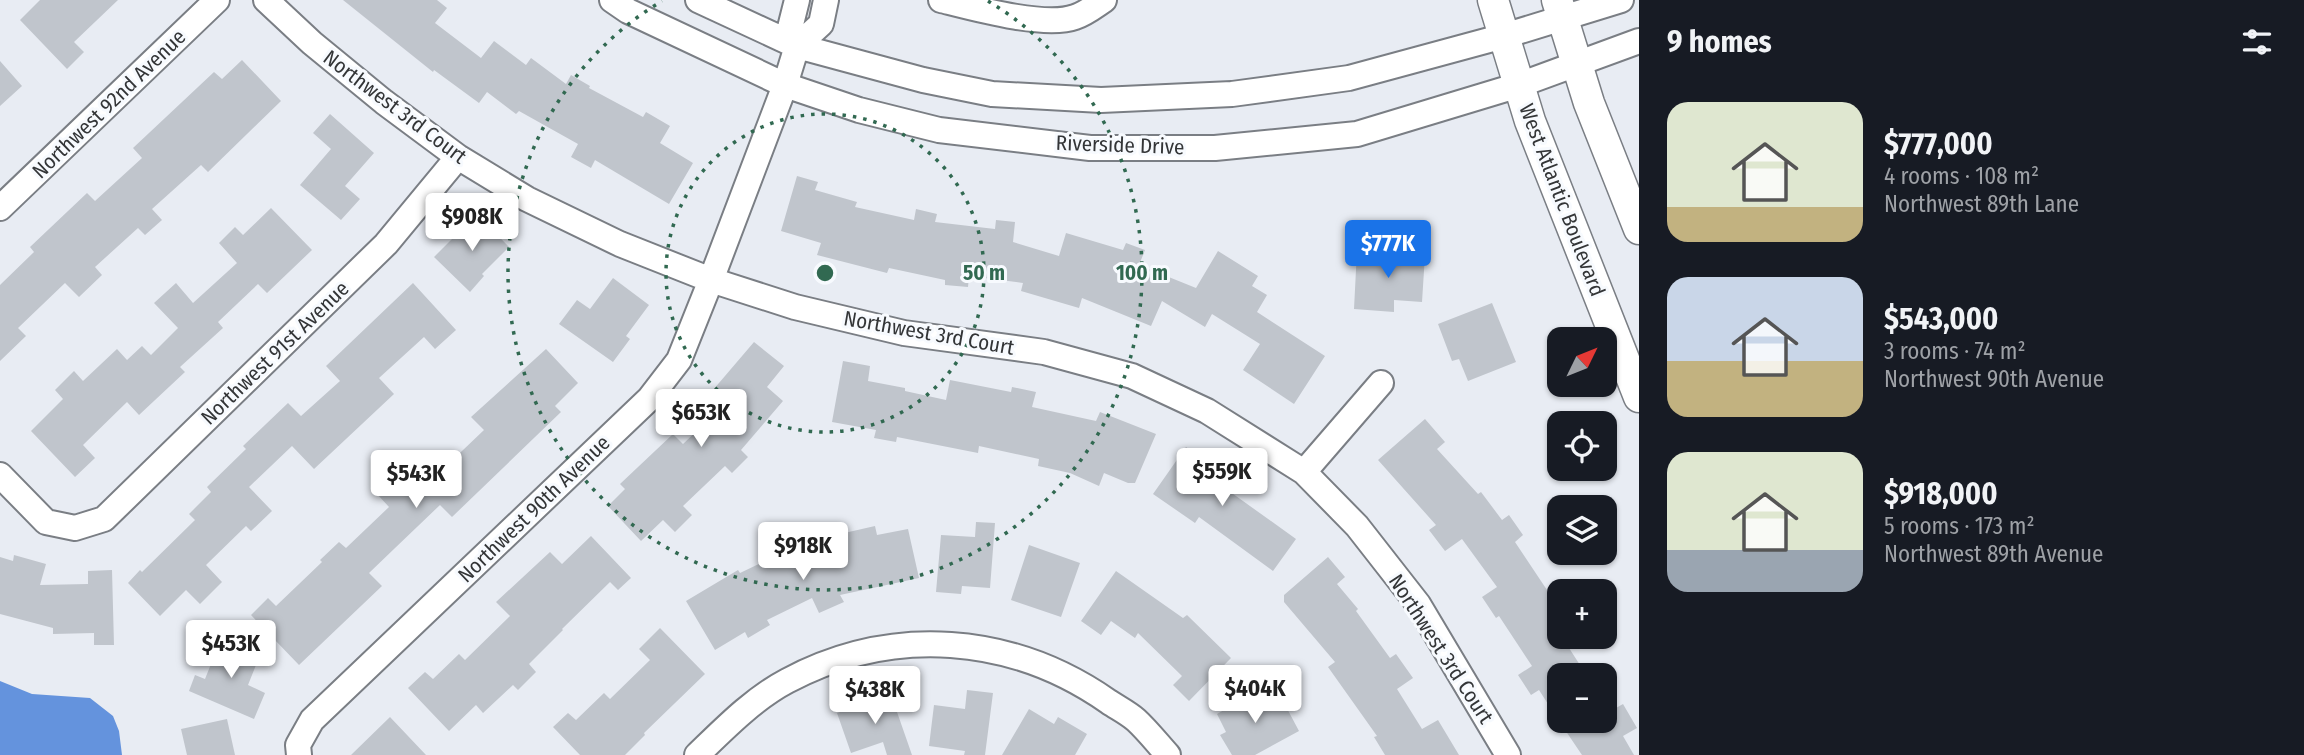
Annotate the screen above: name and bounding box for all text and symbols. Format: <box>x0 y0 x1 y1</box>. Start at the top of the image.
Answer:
icon: filters <box>2238 23 2276 61</box>
street label: Northwest 92nd Avenue <box>27 24 191 184</box>
text: 9 homes <box>1667 24 1772 60</box>
street label: Northwest 3rd Court <box>318 45 472 169</box>
street label: West Atlantic Boulevard <box>1513 100 1611 300</box>
text: $777,000 <box>1884 126 1993 162</box>
street label: Riverside Drive <box>1055 130 1185 160</box>
icon: home <box>1723 130 1807 214</box>
text: 4 rooms · 108 m² <box>1884 162 2039 190</box>
text: Northwest 89th Lane <box>1884 190 2079 218</box>
pin: $908K <box>423 194 521 253</box>
text: $908K <box>441 202 503 230</box>
pin: $777K <box>1339 220 1437 280</box>
text: $777K <box>1361 229 1415 257</box>
text: 50 m <box>963 260 1005 286</box>
text: 100 m <box>1116 260 1168 286</box>
centre of rings <box>813 261 837 285</box>
street label: Northwest 91st Avenue <box>196 276 354 430</box>
text: $543,000 <box>1884 301 1998 337</box>
street label: Northwest 3rd Court <box>842 305 1016 361</box>
icon: home <box>1723 305 1807 389</box>
north arrow <box>1547 327 1617 397</box>
map controls <box>1547 327 1617 733</box>
text: 3 rooms · 74 m² <box>1884 337 2026 365</box>
text: Northwest 90th Avenue <box>1884 365 2104 393</box>
pin: $653K <box>652 390 750 449</box>
text: $653K <box>672 398 730 426</box>
button: locate <box>1547 411 1617 481</box>
street label: Northwest 90th Avenue <box>453 430 615 588</box>
pin: $559K <box>1173 448 1271 508</box>
pin: $543K <box>367 450 465 510</box>
text: $559K <box>1193 457 1251 485</box>
text: $543K <box>387 459 445 487</box>
text: $918,000 <box>1884 476 1998 512</box>
icon: home <box>1723 480 1807 564</box>
button: layers <box>1547 495 1617 565</box>
text: 5 rooms · 173 m² <box>1884 512 2035 540</box>
pin: $918K <box>754 522 852 582</box>
text: $918K <box>774 531 832 559</box>
text: Northwest 89th Avenue <box>1884 540 2103 568</box>
street label: Northwest 3rd Court <box>1383 569 1499 729</box>
button: + <box>1547 579 1617 649</box>
pin: $453K <box>182 620 280 680</box>
text: $453K <box>202 629 260 657</box>
button: − <box>1547 663 1617 733</box>
pin: $438K <box>826 666 924 726</box>
pin: $404K <box>1206 666 1304 725</box>
text: $404K <box>1224 674 1286 702</box>
text: $438K <box>845 675 905 703</box>

